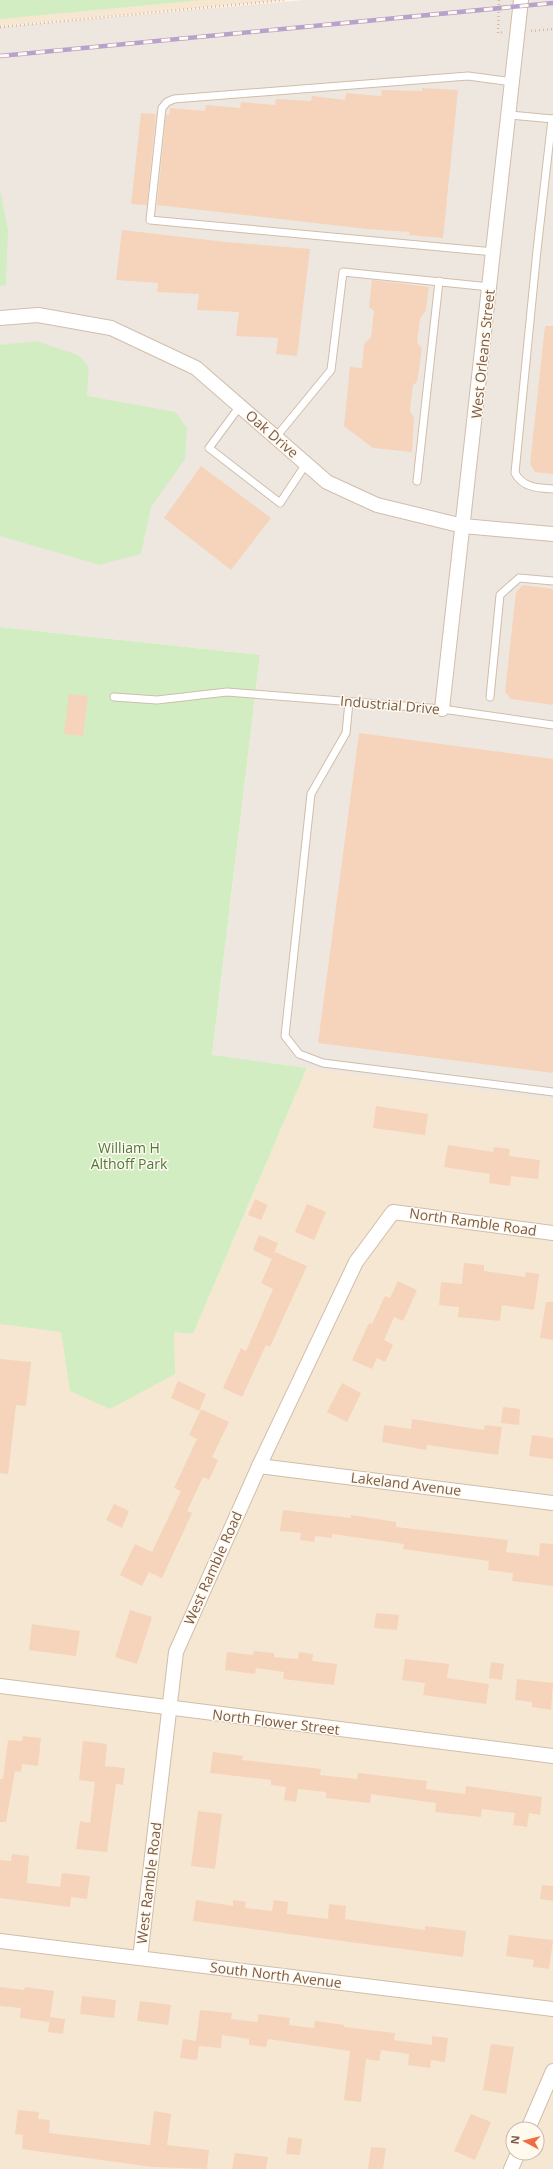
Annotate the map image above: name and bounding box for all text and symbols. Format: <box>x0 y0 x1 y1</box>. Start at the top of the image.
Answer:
street label: West Orleans Street <box>466 288 499 420</box>
street label: Oak Drive <box>242 405 303 462</box>
street label: Industrial Drive <box>340 691 441 718</box>
park label: William H Althoff Park <box>91 1138 168 1173</box>
street label: North Ramble Road <box>408 1203 538 1240</box>
street label: Lakeland Avenue <box>350 1467 463 1500</box>
street label: West Ramble Road <box>179 1508 246 1628</box>
street label: North Flower Street <box>211 1704 341 1739</box>
street label: West Ramble Road <box>132 1821 165 1945</box>
street label: South North Avenue <box>209 1957 343 1992</box>
north arrow <box>505 2121 545 2161</box>
text: N <box>507 2134 523 2145</box>

